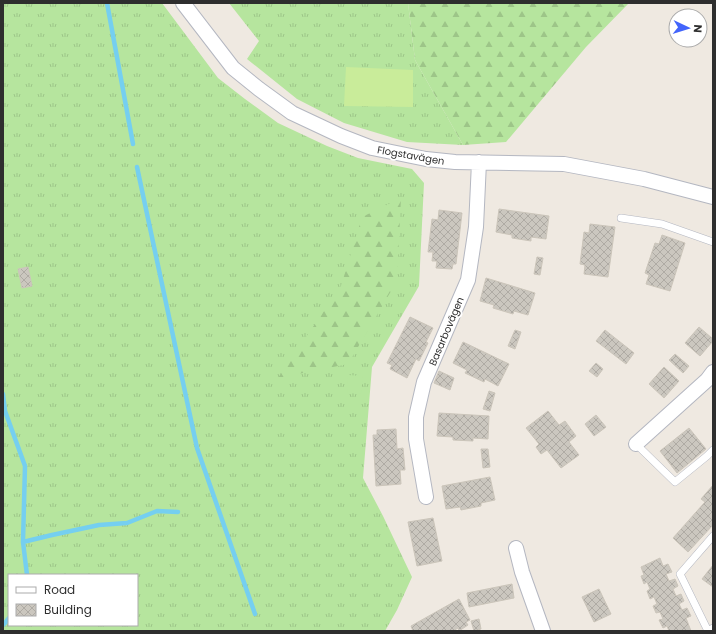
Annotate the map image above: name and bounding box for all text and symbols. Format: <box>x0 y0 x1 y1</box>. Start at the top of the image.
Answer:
north arrow <box>668 8 708 48</box>
text: N <box>690 24 706 33</box>
street label: Flogstavägen <box>376 142 446 169</box>
street label: Basarbovägen <box>425 294 468 368</box>
legend <box>8 574 138 626</box>
text: Road <box>44 581 75 598</box>
text: Building <box>44 601 92 618</box>

